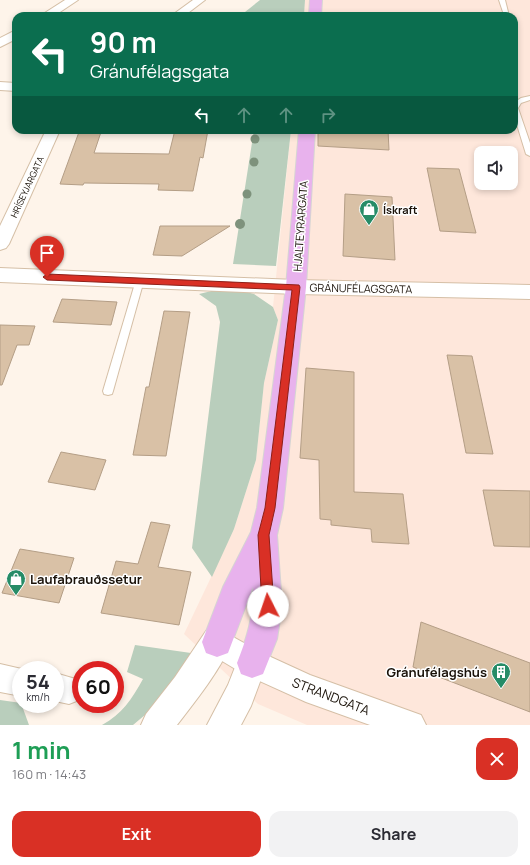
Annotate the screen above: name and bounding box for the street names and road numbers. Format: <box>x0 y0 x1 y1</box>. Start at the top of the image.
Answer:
street label: HRÍSEYJARGATA <box>7 154 47 220</box>
street label: HJALTEYRARGATA <box>289 180 311 272</box>
street label: GRÁNUFÉLAGSGATA <box>309 280 413 296</box>
street label: STRANDGATA <box>290 673 372 719</box>

